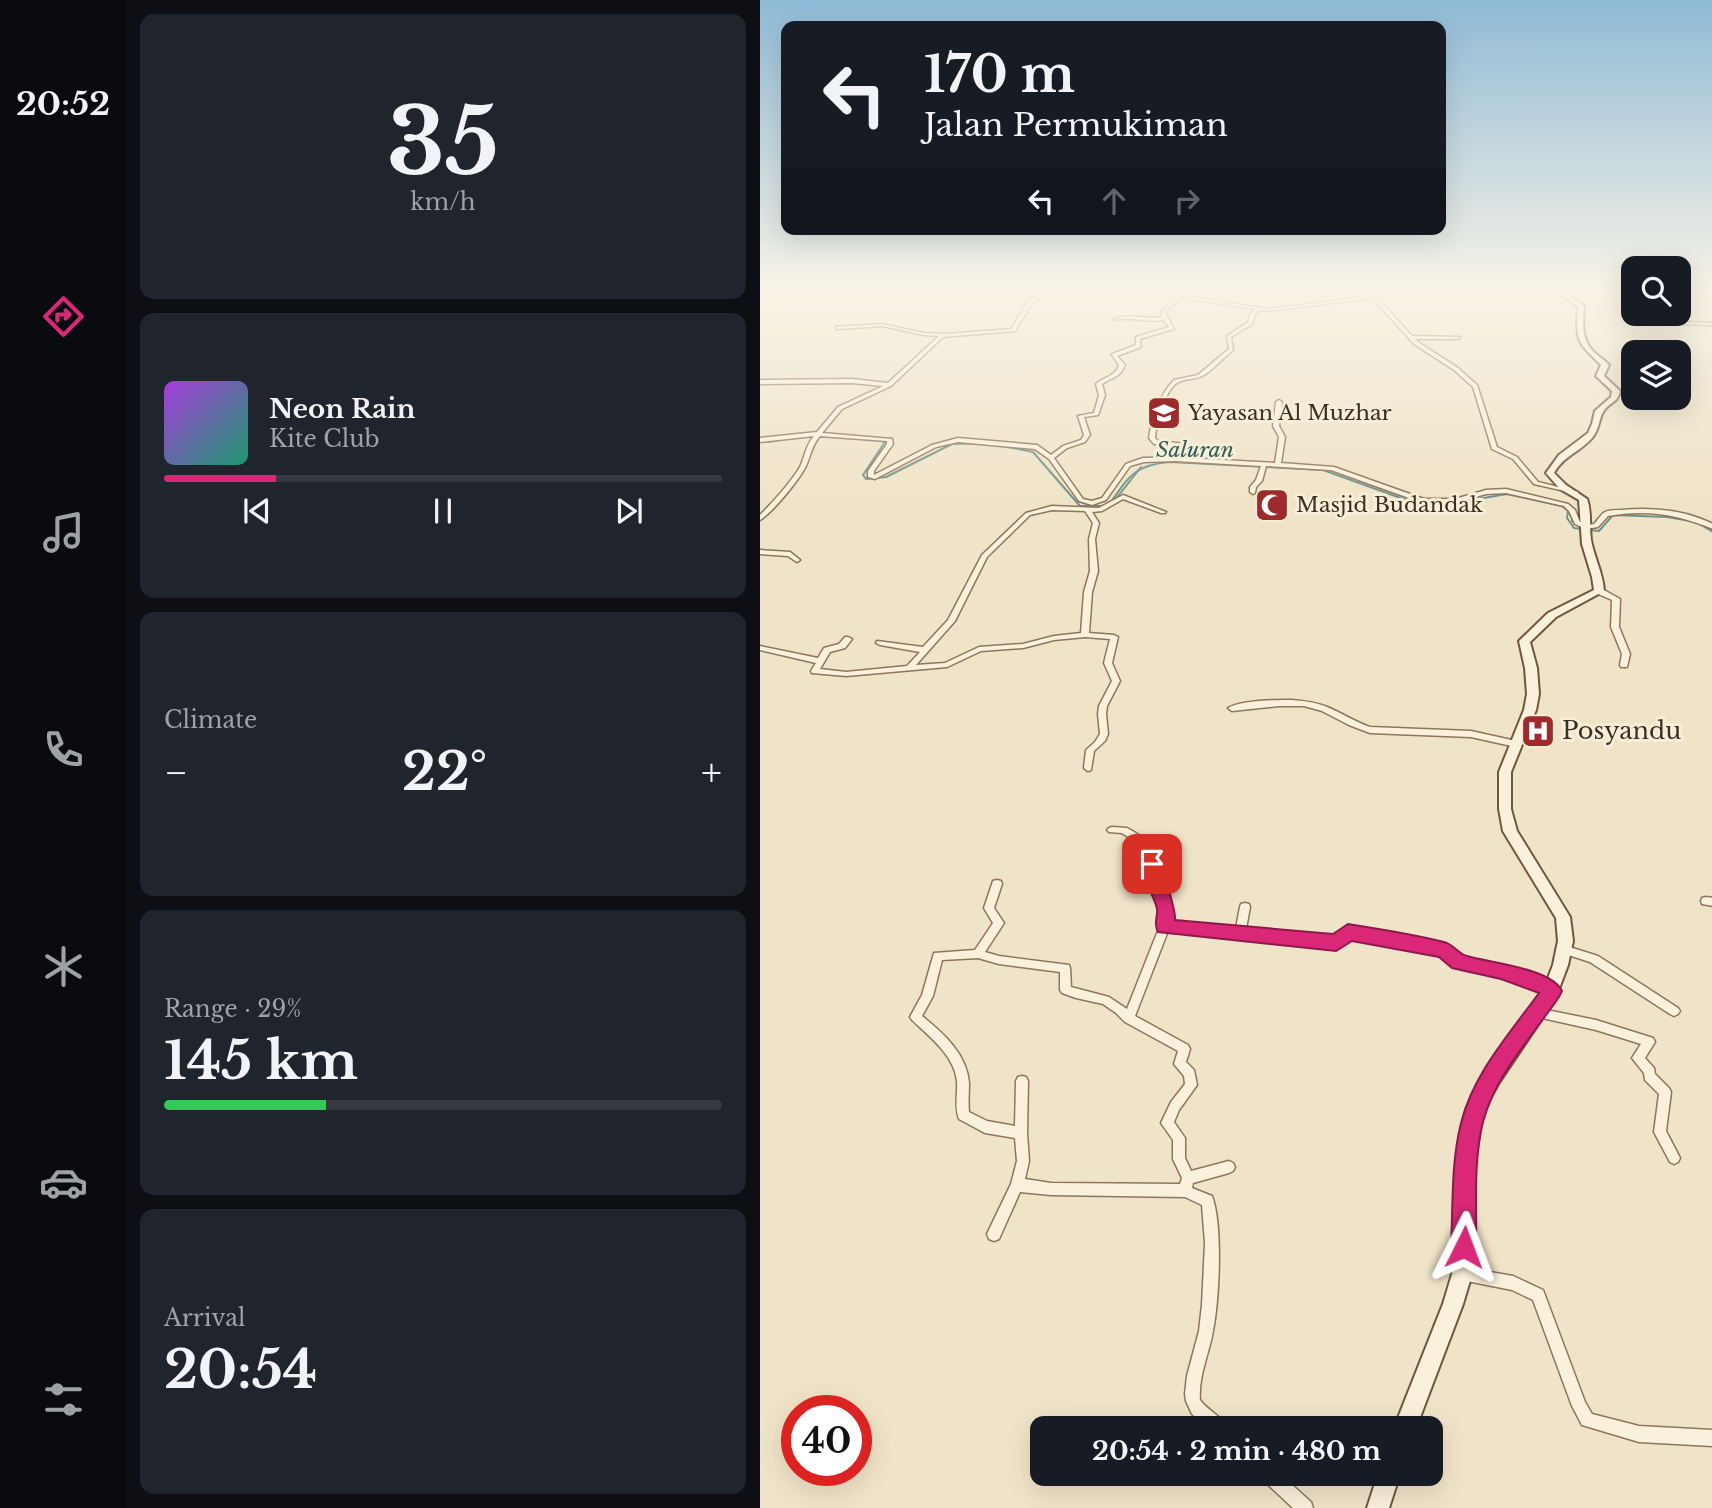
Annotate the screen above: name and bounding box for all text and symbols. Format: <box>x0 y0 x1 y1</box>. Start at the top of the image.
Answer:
text: 170 m <box>924 44 1075 105</box>
icon: left <box>809 49 900 140</box>
text: 20:52 <box>16 84 110 124</box>
text: 35 <box>387 86 499 199</box>
text: Jalan Permukiman <box>924 105 1228 145</box>
icon: left <box>1022 182 1060 220</box>
icon: ahead <box>1095 182 1133 220</box>
icon: right <box>1168 182 1206 220</box>
text: km/h <box>410 188 476 216</box>
map controls <box>1621 256 1691 410</box>
button: search <box>1621 256 1691 326</box>
icon: directions <box>39 292 88 341</box>
button: layers <box>1621 340 1691 410</box>
text: Neon Rain <box>269 393 415 425</box>
school or university icon: Yayasan Al Muzhar <box>1145 394 1183 432</box>
place label: Yayasan Al Muzhar <box>1187 400 1392 426</box>
text: Kite Club <box>269 425 380 453</box>
water label: Saluran <box>1156 437 1234 463</box>
mosque icon: Masjid Budandak <box>1253 486 1291 524</box>
icon: previous <box>238 492 276 530</box>
icon: pause <box>424 492 462 530</box>
icon: next <box>610 492 648 530</box>
place label: Masjid Budandak <box>1296 492 1483 518</box>
icon: music <box>39 508 88 557</box>
text: Climate <box>164 706 257 734</box>
hospital icon: Posyandu <box>1519 712 1557 750</box>
place label: Posyandu <box>1562 716 1681 745</box>
icon: phone <box>39 725 88 774</box>
text: 22° <box>402 740 487 804</box>
text: − <box>164 749 188 796</box>
text: + <box>701 749 722 796</box>
pin <box>1122 834 1182 894</box>
icon: arrive <box>1133 845 1171 883</box>
icon: climate <box>39 942 88 991</box>
text: Range · 29% <box>164 995 302 1023</box>
text: 145 km <box>164 1029 358 1093</box>
icon: car <box>39 1158 88 1207</box>
position arrow <box>1427 1210 1501 1284</box>
text: Arrival <box>164 1304 245 1332</box>
text: 20:54 <box>164 1338 317 1402</box>
icon: filters <box>39 1375 88 1424</box>
speed limit sign: 40 <box>781 1395 872 1486</box>
text: 20:54 · 2 min · 480 m <box>1092 1435 1381 1467</box>

